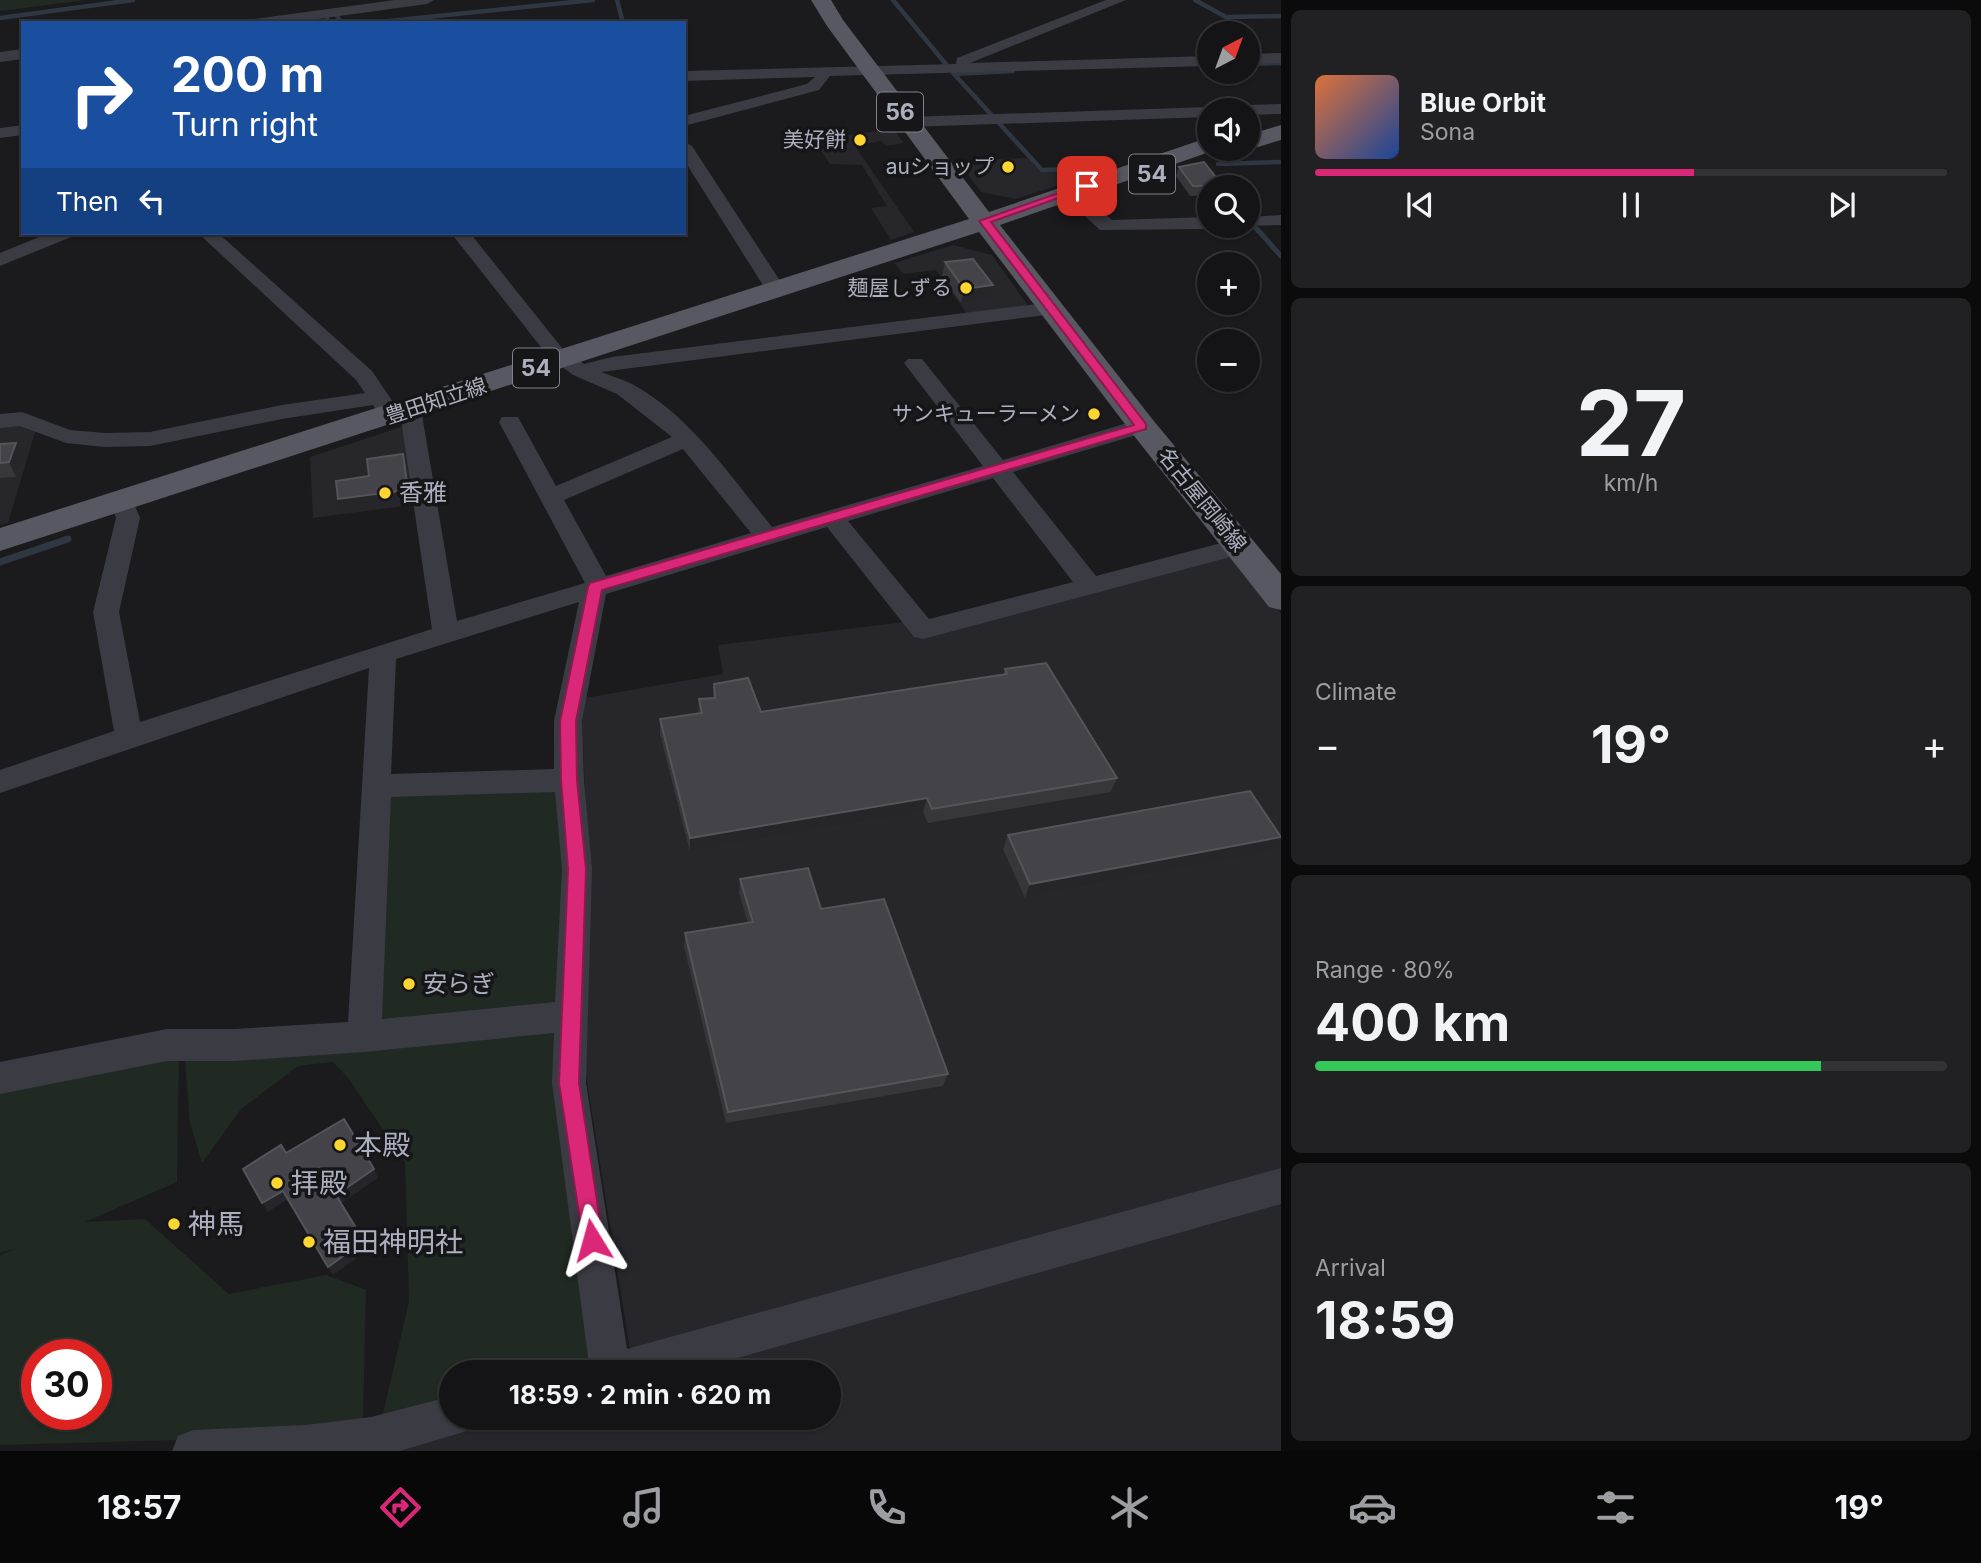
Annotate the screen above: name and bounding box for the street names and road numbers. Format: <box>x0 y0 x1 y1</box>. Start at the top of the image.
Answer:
road number: 56 <box>877 92 923 132</box>
road number: 54 <box>1129 154 1175 194</box>
road number: 54 <box>513 348 559 388</box>
street label: 豊田知立線 <box>382 372 490 429</box>
street label: 名古屋岡崎線 <box>1153 443 1252 557</box>

